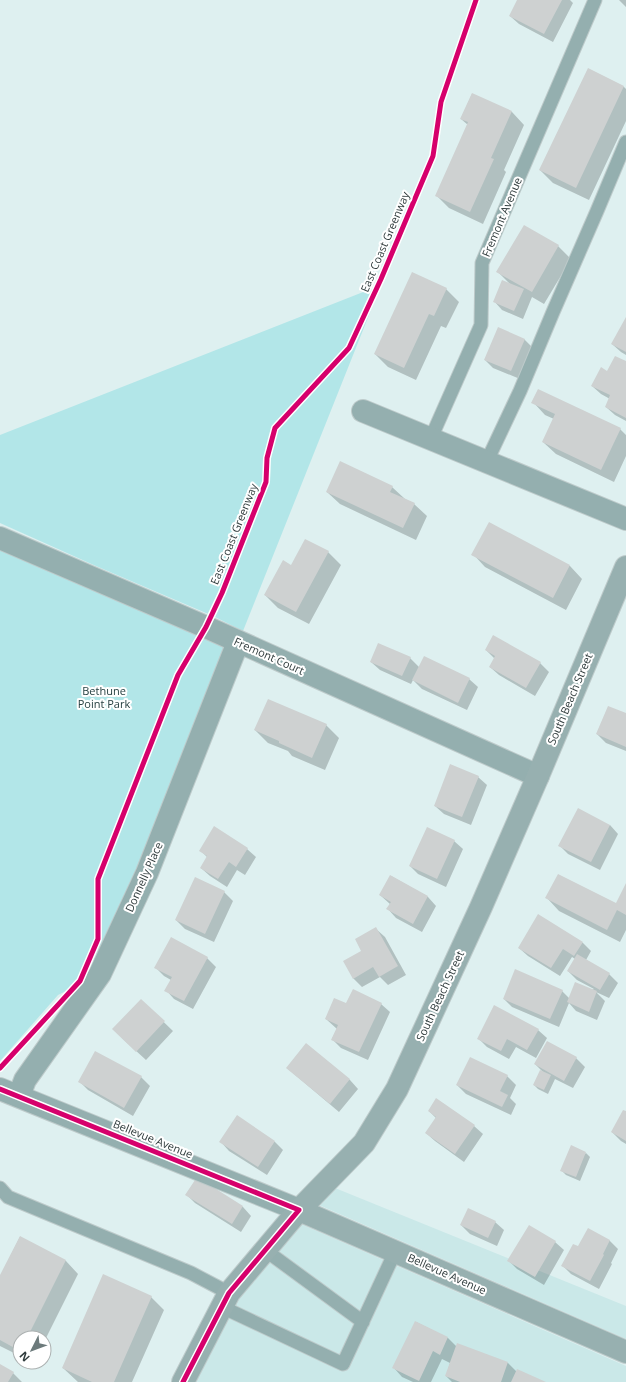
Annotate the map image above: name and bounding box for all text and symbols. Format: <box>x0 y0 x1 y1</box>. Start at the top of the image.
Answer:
street label: Fremont Avenue <box>478 175 525 259</box>
street label: East Coast Greenway <box>357 189 413 294</box>
street label: East Coast Greenway <box>206 481 261 587</box>
street label: Fremont Court <box>232 633 307 678</box>
street label: South Beach Street <box>544 651 596 747</box>
park label: Bethune Point Park <box>78 683 130 711</box>
street label: Donnelly Place <box>121 839 166 914</box>
street label: South Beach Street <box>412 948 467 1043</box>
street label: Bellevue Avenue <box>111 1116 195 1161</box>
street label: Bellevue Avenue <box>406 1249 489 1298</box>
north arrow <box>12 1330 52 1370</box>
text: N <box>16 1349 33 1365</box>

